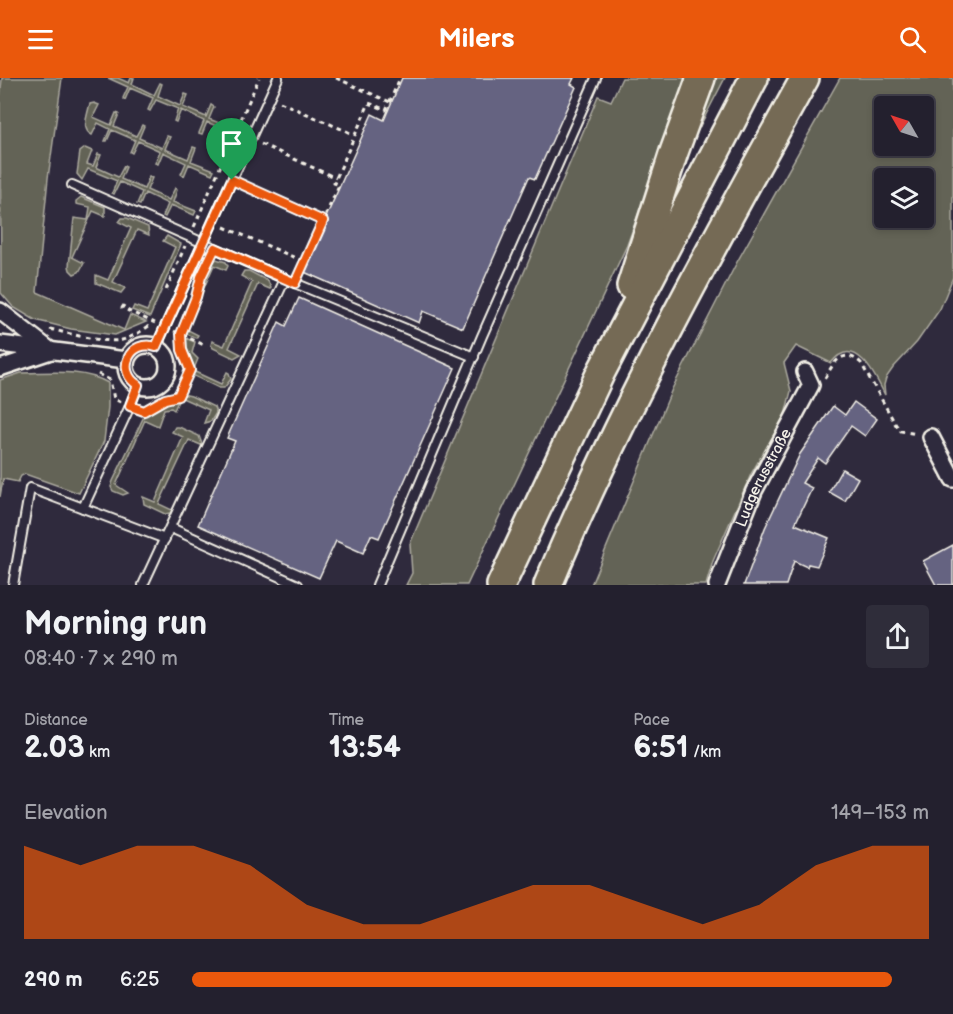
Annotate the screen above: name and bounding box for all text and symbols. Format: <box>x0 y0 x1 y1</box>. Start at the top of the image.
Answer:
icon: menu <box>24 23 57 56</box>
text: Milers <box>438 23 515 55</box>
icon: search <box>896 23 929 56</box>
north arrow <box>874 96 934 156</box>
map controls <box>874 96 934 228</box>
pin <box>206 118 257 180</box>
icon: arrive <box>215 127 248 160</box>
button: layers <box>874 168 934 228</box>
street label: Ludgerusstraße <box>732 425 796 530</box>
text: Morning run <box>24 604 207 644</box>
button: share <box>866 605 929 668</box>
text: 08:40 · 7 × 290 m <box>24 647 178 671</box>
text: Distance <box>24 711 88 730</box>
text: Time <box>329 711 364 730</box>
text: Pace <box>633 711 670 730</box>
text: 2.03 <box>24 730 85 766</box>
text: 13:54 <box>329 730 401 766</box>
text: 6:51 <box>633 730 689 766</box>
text: km <box>85 743 110 762</box>
text: /km <box>689 743 721 762</box>
text: Elevation <box>24 801 107 825</box>
text: 149–153 m <box>831 801 929 825</box>
text: 290 m <box>24 968 83 992</box>
text: 6:25 <box>120 968 160 992</box>

